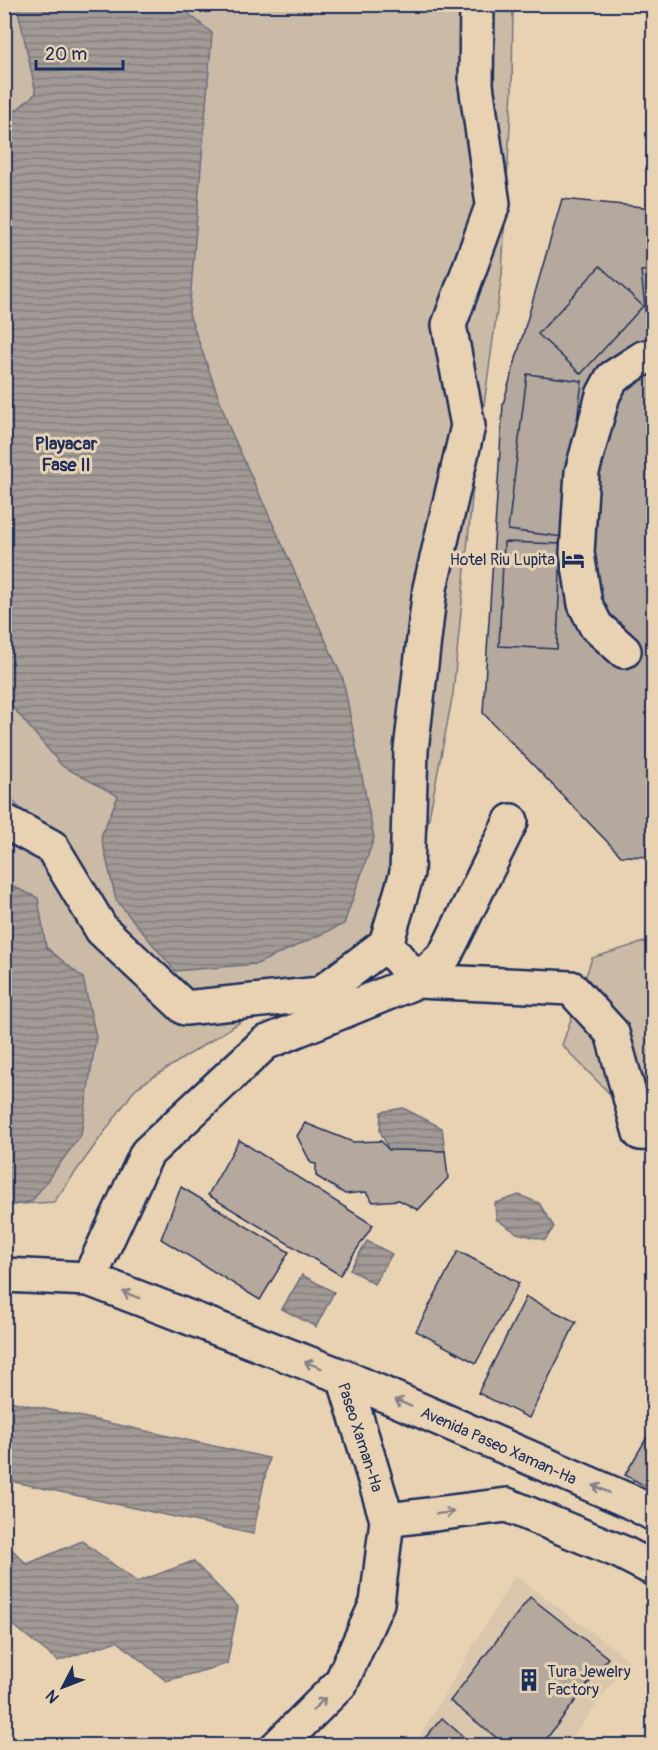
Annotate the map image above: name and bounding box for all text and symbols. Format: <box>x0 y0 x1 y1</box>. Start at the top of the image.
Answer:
scale bar <box>36 33 123 71</box>
text: 20 m <box>45 43 87 66</box>
district label: Playacar Fase II <box>35 433 98 477</box>
hotel icon: Hotel Riu Lupita <box>560 546 586 572</box>
place label: Hotel Riu Lupita <box>450 550 555 570</box>
one-way arrow <box>122 1289 141 1300</box>
one-way arrow <box>304 1359 323 1370</box>
street label: Paseo Xaman-Ha <box>333 1380 387 1495</box>
one-way arrow <box>394 1396 412 1407</box>
street label: Avenida Paseo Xaman-Ha <box>417 1402 580 1489</box>
one-way arrow <box>592 1483 611 1494</box>
one-way arrow <box>435 1507 455 1518</box>
north arrow <box>33 1657 93 1717</box>
place label: Tura Jewelry Factory <box>547 1662 631 1700</box>
building icon: Tura Jewelry Factory <box>516 1667 542 1693</box>
text: N <box>41 1686 64 1707</box>
one-way arrow <box>312 1697 327 1712</box>

